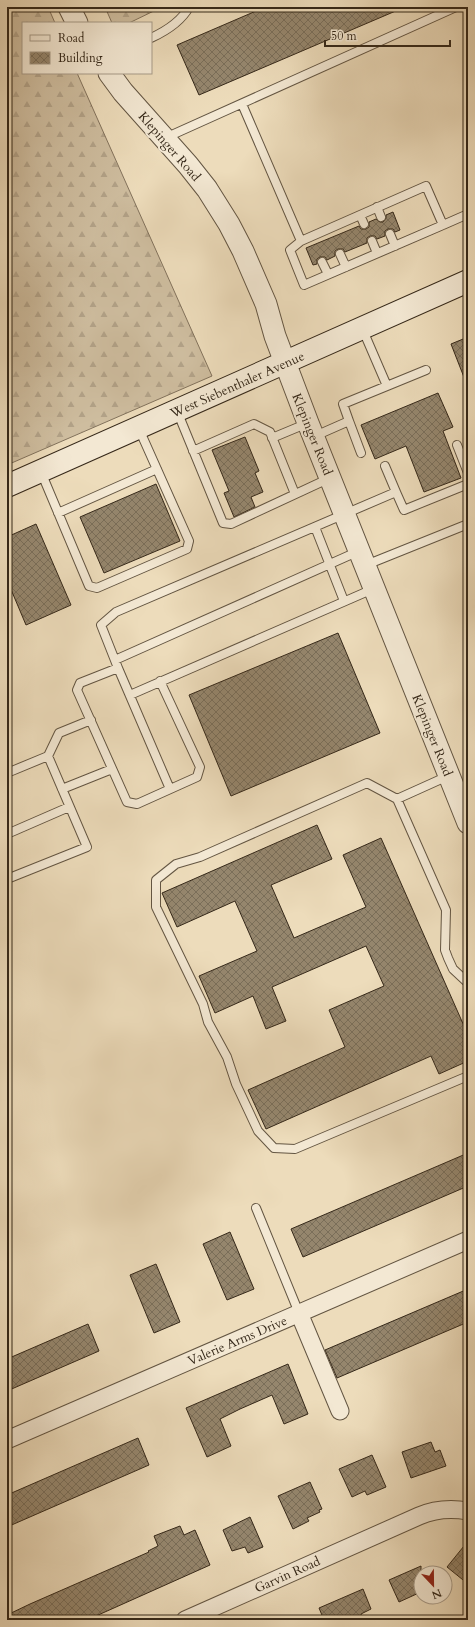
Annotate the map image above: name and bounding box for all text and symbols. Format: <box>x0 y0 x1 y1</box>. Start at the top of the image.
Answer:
legend <box>22 22 152 74</box>
scale bar <box>325 22 450 48</box>
text: 50 m <box>331 28 358 44</box>
text: Road <box>58 30 85 46</box>
text: Building <box>58 50 103 66</box>
street label: Klepinger Road <box>134 108 205 185</box>
street label: West Siebenthaler Avenue <box>167 347 307 423</box>
street label: Klepinger Road <box>287 391 337 478</box>
street label: Klepinger Road <box>407 692 457 779</box>
street label: Valerie Arms Drive <box>185 1312 290 1370</box>
street label: Garvin Road <box>252 1552 323 1597</box>
north arrow <box>413 1565 453 1605</box>
text: N <box>429 1585 444 1603</box>

